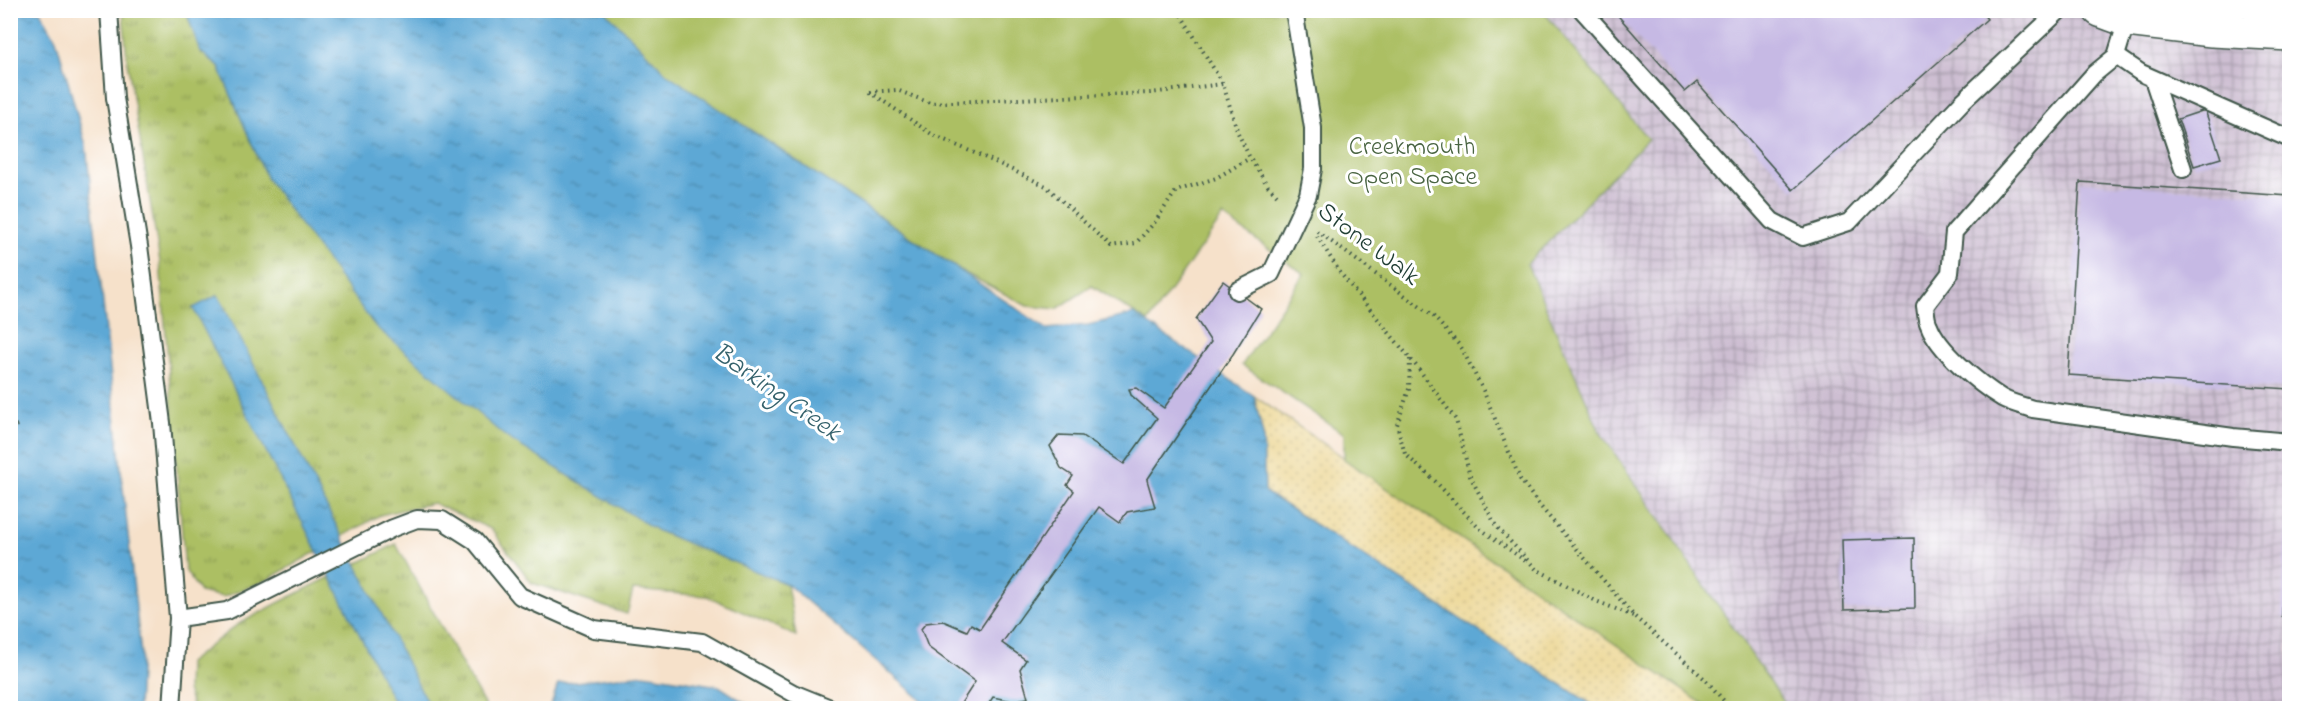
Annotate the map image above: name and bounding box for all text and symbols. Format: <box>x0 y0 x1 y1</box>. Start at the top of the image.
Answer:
park label: Creekmouth Open Space <box>1347 129 1477 197</box>
street label: Stone Walk <box>1309 194 1428 297</box>
water label: Barking Creek <box>703 334 849 453</box>

